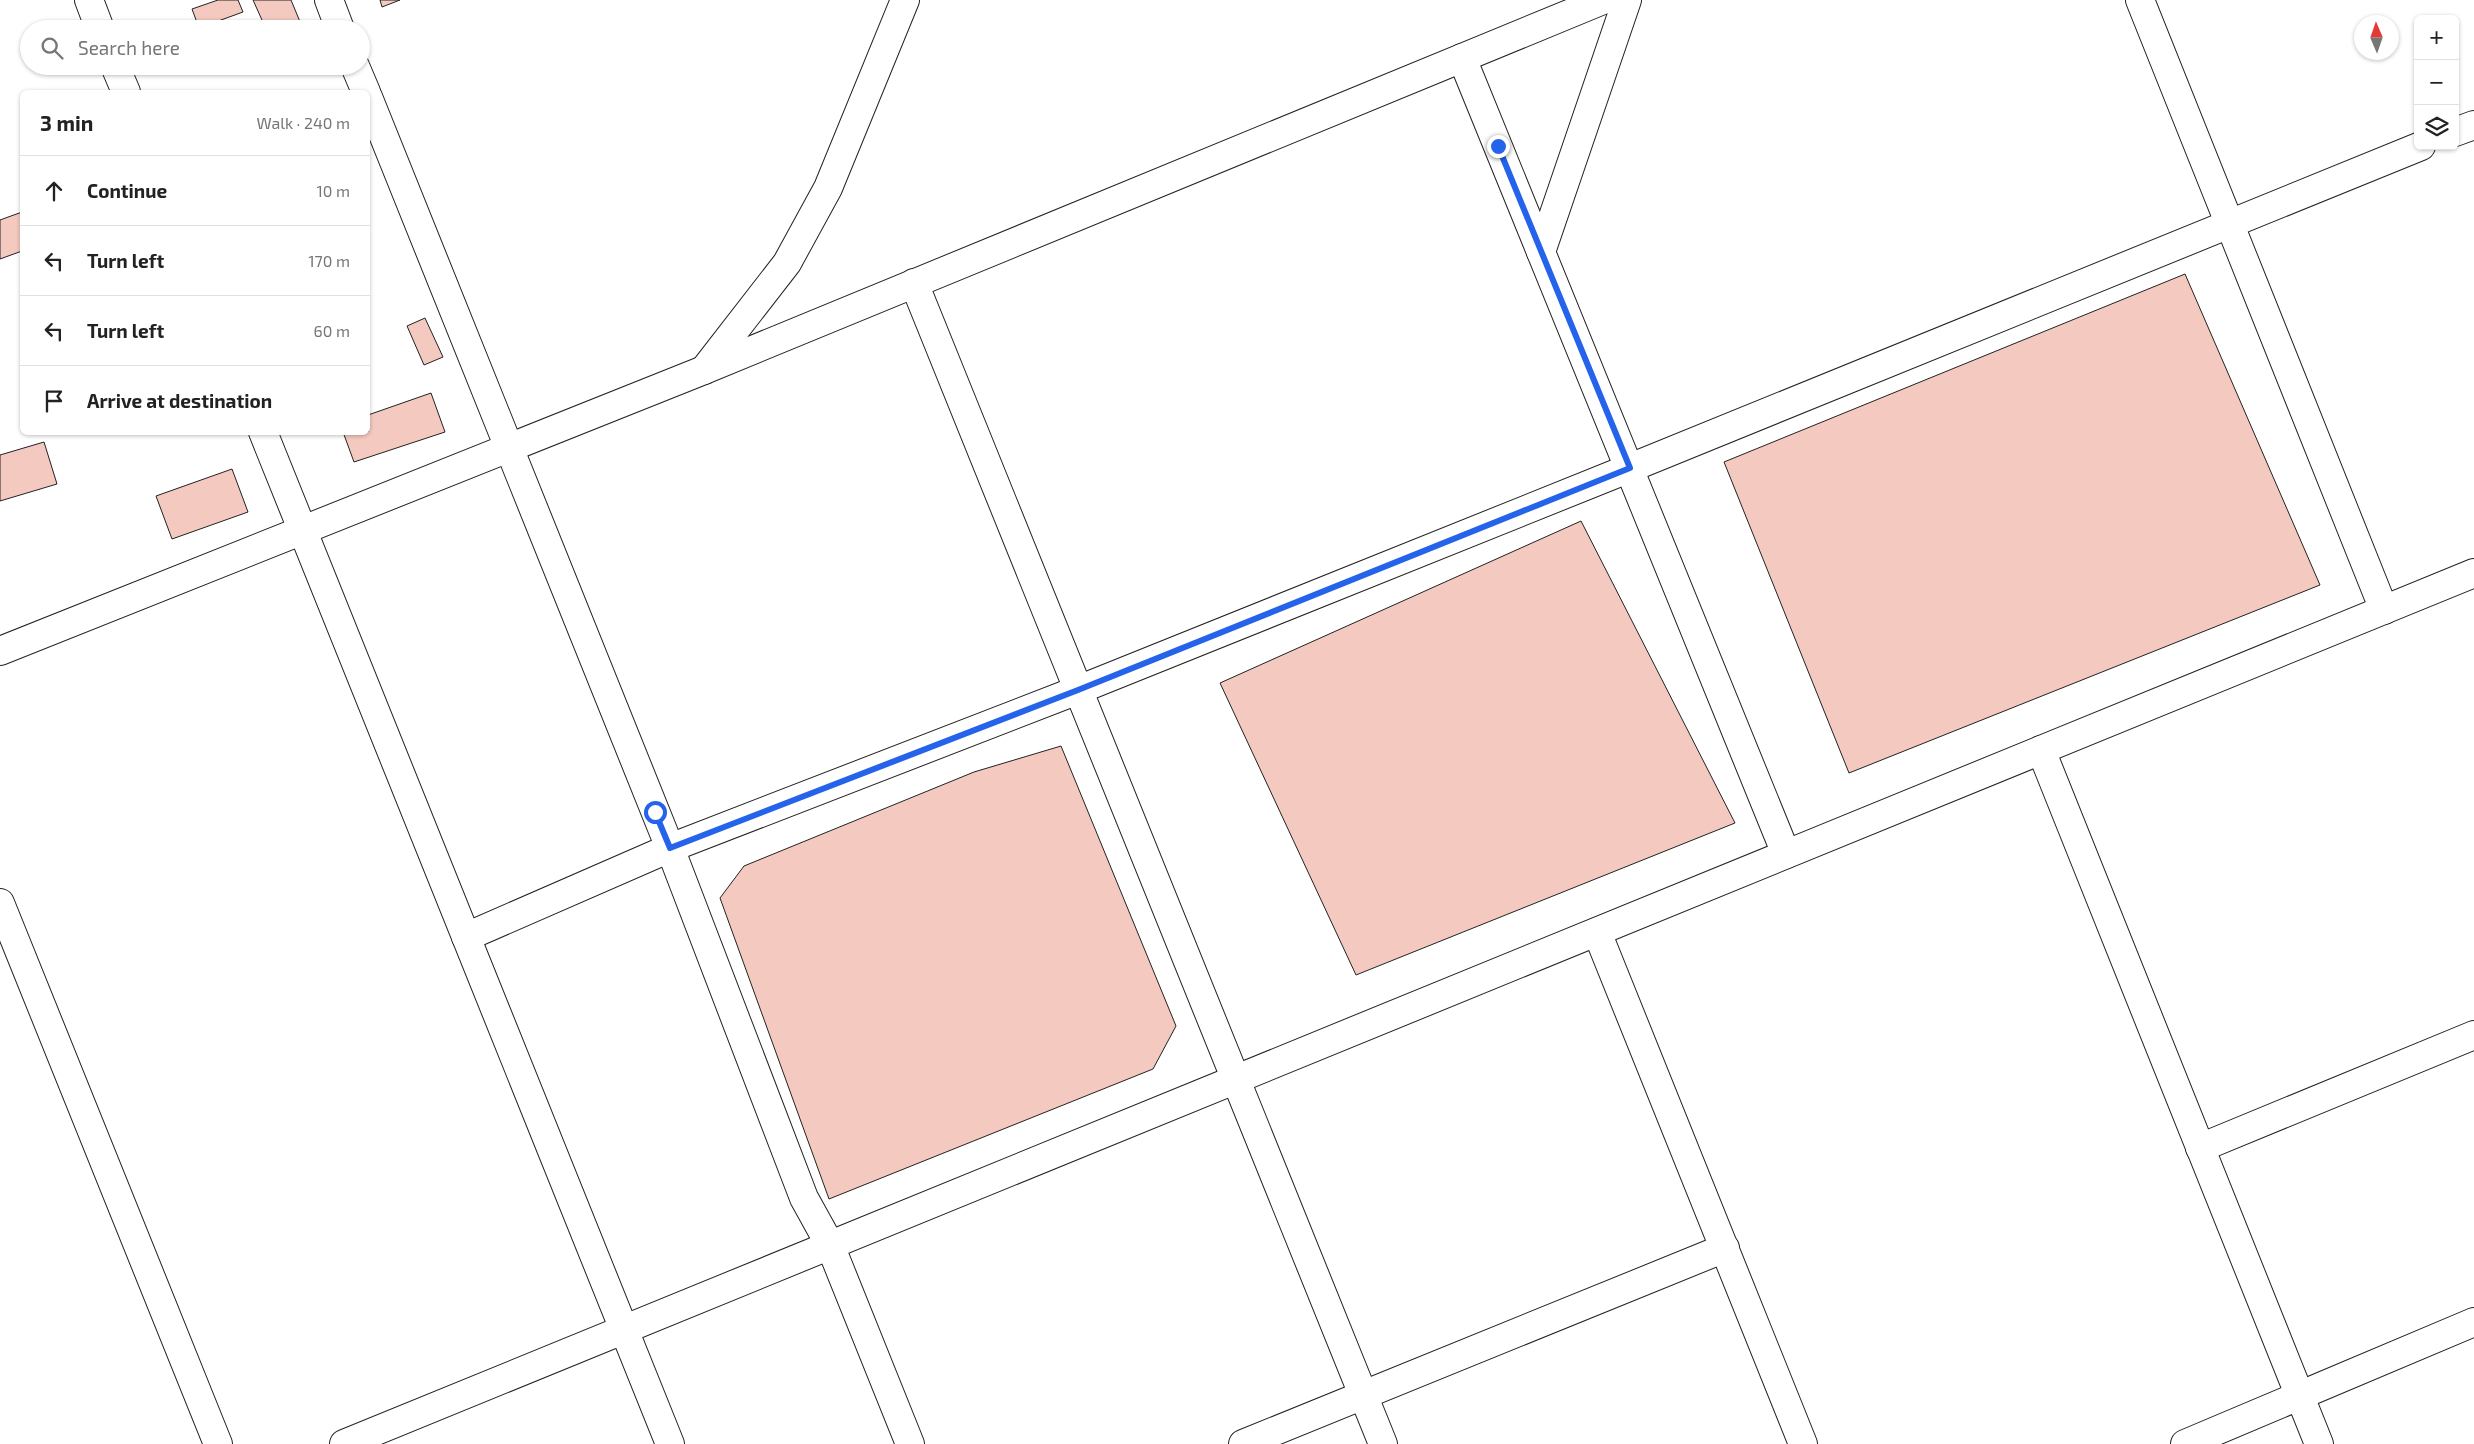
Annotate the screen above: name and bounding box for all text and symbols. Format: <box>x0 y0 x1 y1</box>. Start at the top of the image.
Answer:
north arrow <box>2354 15 2399 60</box>
map controls <box>2414 15 2459 150</box>
button: + <box>2414 15 2459 60</box>
search box <box>20 20 370 75</box>
icon: search <box>38 34 66 62</box>
text: Search here <box>78 36 180 59</box>
button: − <box>2414 60 2459 105</box>
button: layers <box>2414 105 2459 150</box>
text: 3 min <box>40 110 93 135</box>
text: Walk · 240 m <box>257 113 350 132</box>
route end <box>1487 135 1510 158</box>
icon: ahead <box>40 177 68 205</box>
text: Continue <box>87 179 167 202</box>
text: 10 m <box>316 181 350 200</box>
icon: left <box>40 247 68 275</box>
text: Turn left <box>87 249 164 272</box>
text: 170 m <box>308 251 350 270</box>
icon: left <box>40 317 68 345</box>
text: Turn left <box>87 319 164 342</box>
text: 60 m <box>314 321 350 340</box>
icon: arrive <box>40 387 68 415</box>
text: Arrive at destination <box>87 389 272 412</box>
route start <box>644 801 667 824</box>

